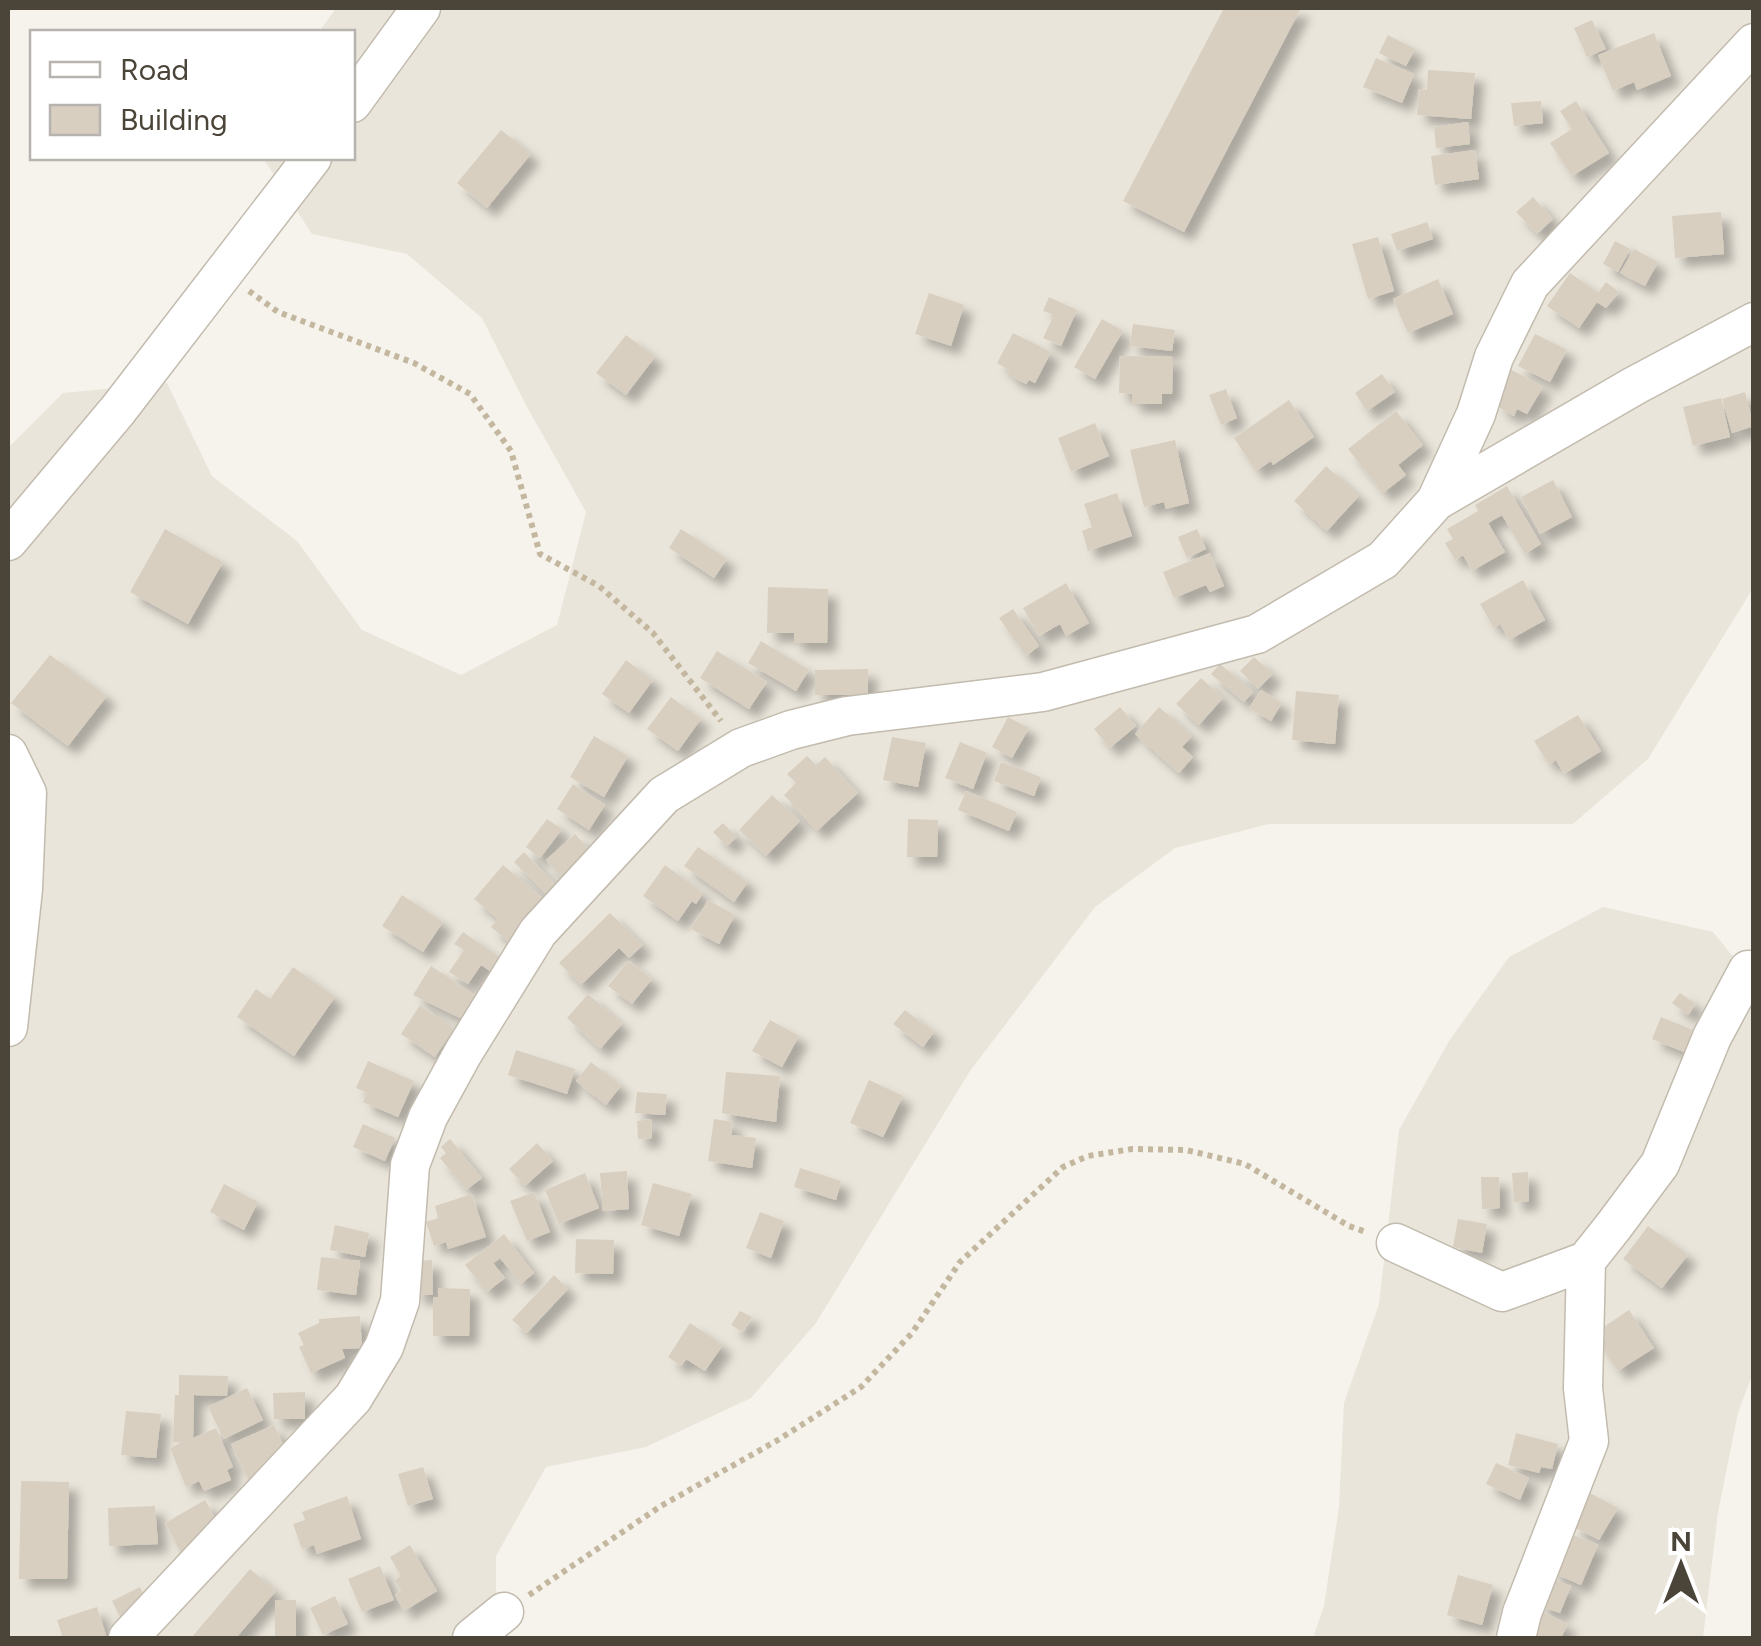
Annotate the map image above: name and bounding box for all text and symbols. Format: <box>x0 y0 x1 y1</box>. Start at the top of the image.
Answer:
legend <box>30 30 355 160</box>
text: Road <box>120 51 189 88</box>
text: Building <box>120 101 228 138</box>
north arrow <box>1631 1516 1731 1616</box>
text: N <box>1670 1524 1692 1558</box>

